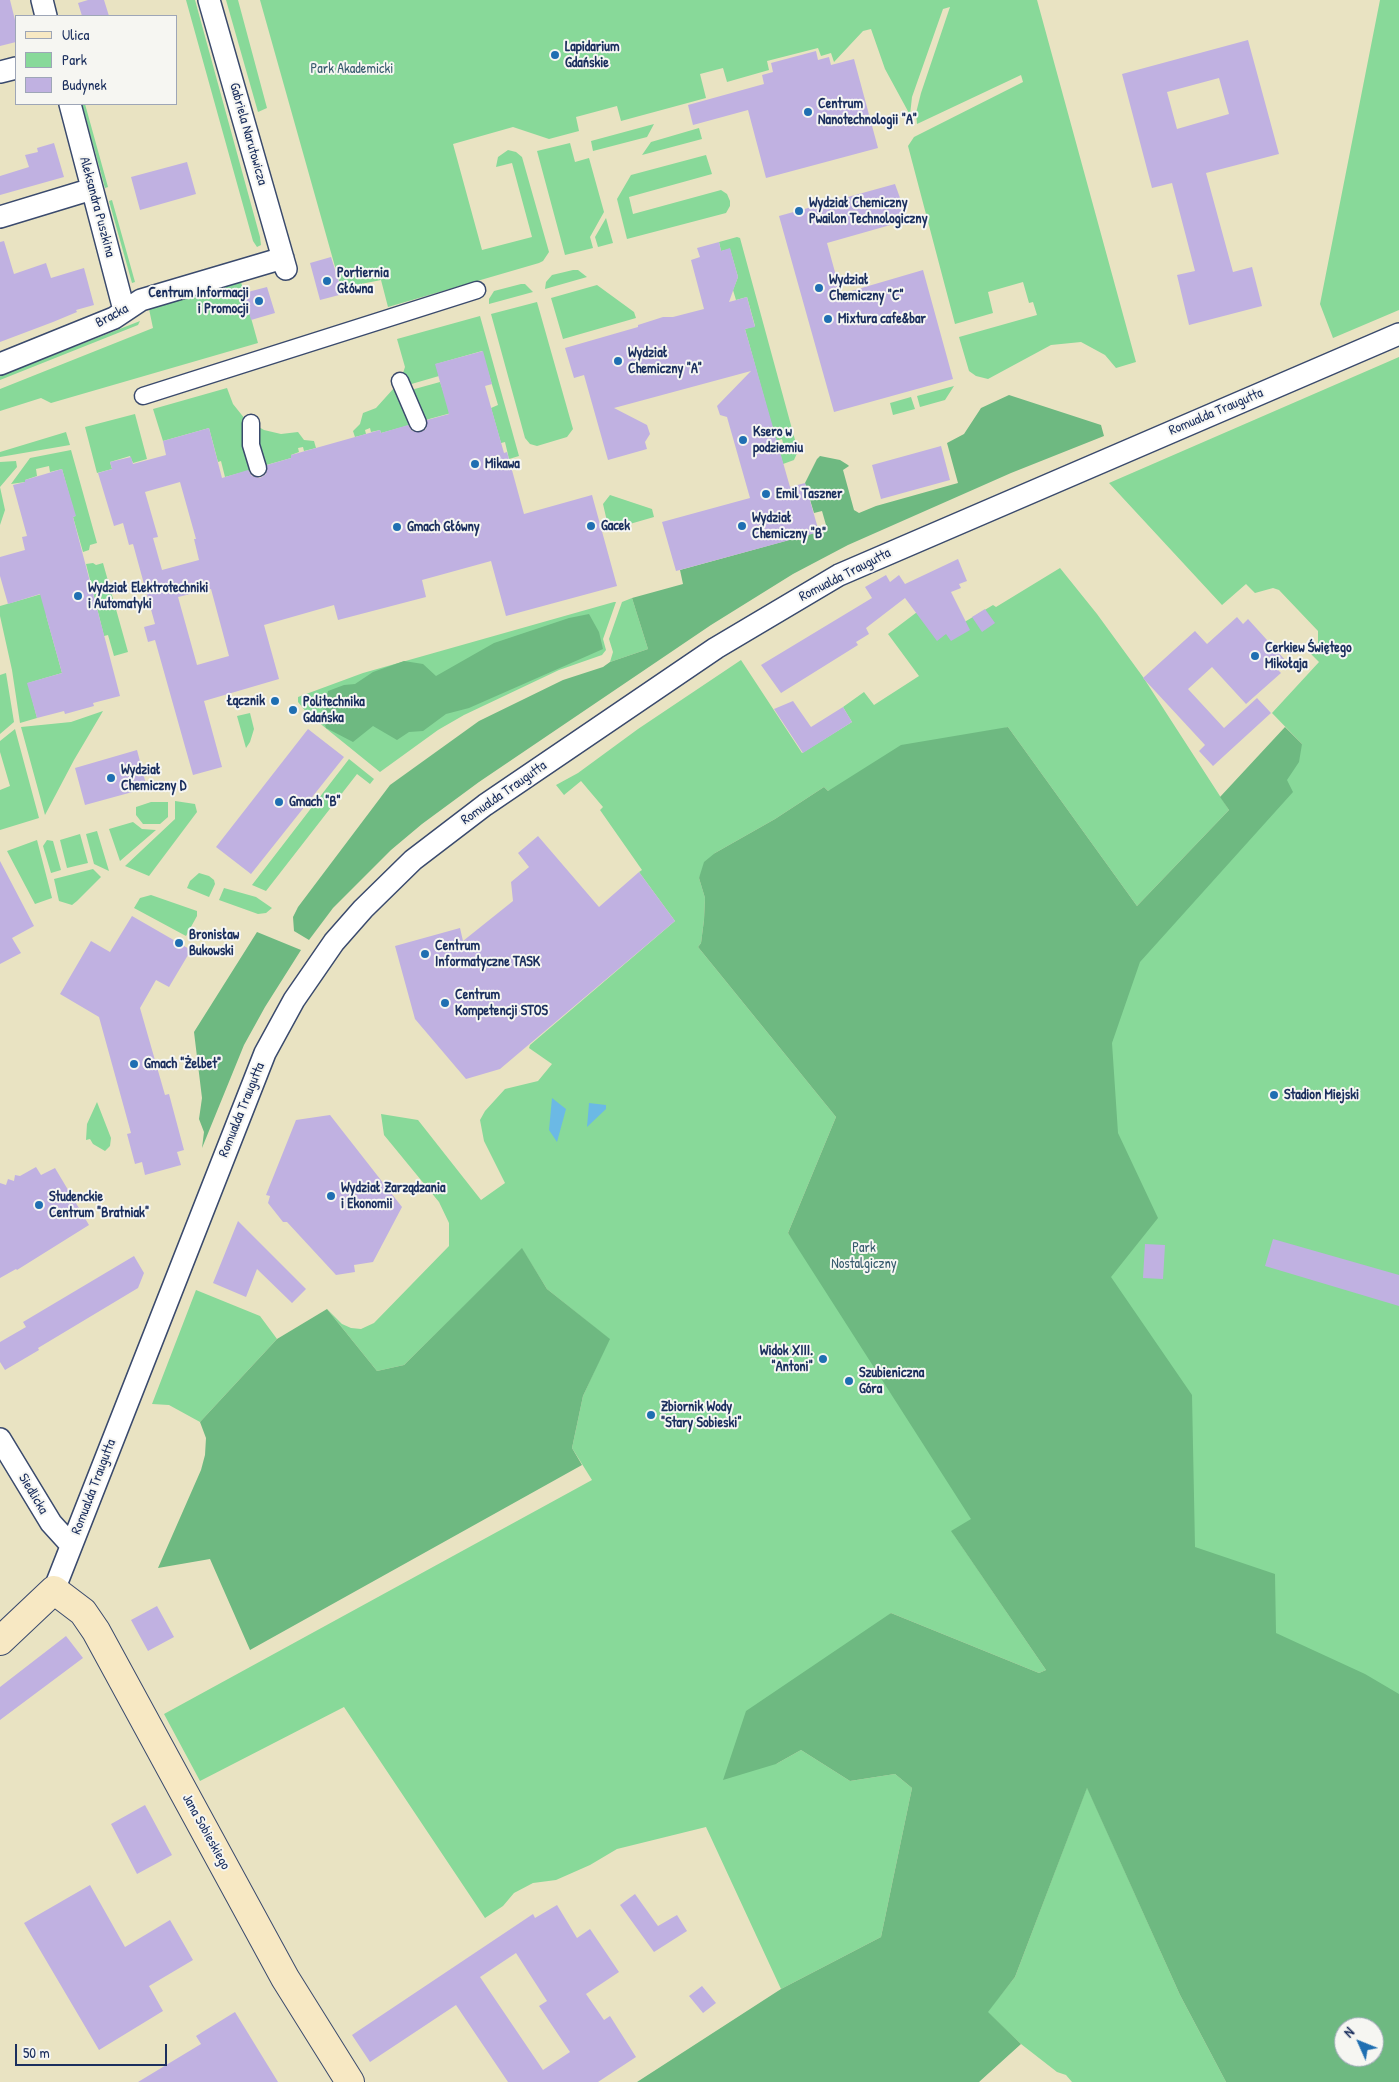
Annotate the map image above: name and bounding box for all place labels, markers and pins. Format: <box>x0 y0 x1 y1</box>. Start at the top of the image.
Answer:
place label: Lapidarium Gdańskie <box>565 39 619 72</box>
marker: Lapidarium Gdańskie <box>549 49 561 61</box>
place label: Centrum Nanotechnologii "A" <box>818 96 917 128</box>
marker: Centrum Nanotechnologii "A" <box>802 106 814 118</box>
place label: Wydział Chemiczny Pwailon Technologiczny <box>809 195 928 228</box>
marker: Wydział Chemiczny Pwailon Technologiczny <box>793 205 805 217</box>
place label: Portiernia Główna <box>337 265 389 298</box>
place label: Wydział Chemiczny "C" <box>829 272 904 304</box>
marker: Portiernia Główna <box>321 275 333 287</box>
marker: Wydział Chemiczny "C" <box>813 282 825 294</box>
place label: Centrum Informacji i Promocji <box>148 285 249 318</box>
marker: Centrum Informacji i Promocji <box>253 295 265 307</box>
place label: Mixtura cafe&bar <box>838 311 926 327</box>
marker: Mixtura cafe&bar <box>822 313 834 325</box>
place label: Wydział Chemiczny "A" <box>628 345 702 378</box>
marker: Wydział Chemiczny "A" <box>612 355 624 367</box>
place label: Ksero w podziemiu <box>753 424 803 457</box>
marker: Ksero w podziemiu <box>737 434 749 446</box>
place label: Mikawa <box>485 456 520 472</box>
marker: Mikawa <box>469 458 481 470</box>
place label: Emil Taszner <box>776 486 842 502</box>
marker: Emil Taszner <box>760 488 772 500</box>
place label: Wydział Chemiczny "B" <box>752 510 826 542</box>
place label: Gacek <box>601 518 630 534</box>
place label: Gmach Główny <box>407 519 480 535</box>
marker: Gacek <box>585 520 597 532</box>
marker: Wydział Chemiczny "B" <box>736 520 748 532</box>
marker: Gmach Główny <box>391 521 403 533</box>
place label: Wydział Elektrotechniki i Automatyki <box>88 580 208 612</box>
marker: Wydział Elektrotechniki i Automatyki <box>72 590 84 602</box>
place label: Cerkiew Świętego Mikołaja <box>1265 640 1352 672</box>
marker: Cerkiew Świętego Mikołaja <box>1249 650 1261 662</box>
place label: Łącznik <box>227 693 265 709</box>
place label: Politechnika Gdańska <box>303 694 365 726</box>
marker: Łącznik <box>269 695 281 707</box>
marker: Politechnika Gdańska <box>287 704 299 716</box>
place label: Wydział Chemiczny D <box>121 762 186 794</box>
marker: Wydział Chemiczny D <box>105 772 117 784</box>
place label: Gmach "B" <box>289 794 341 810</box>
marker: Gmach "B" <box>273 796 285 808</box>
place label: Bronisław Bukowski <box>189 927 239 960</box>
marker: Bronisław Bukowski <box>173 937 185 949</box>
place label: Centrum Informatyczne TASK <box>435 938 540 970</box>
marker: Centrum Informatyczne TASK <box>419 948 431 960</box>
place label: Centrum Kompetencji STOS <box>455 987 548 1020</box>
marker: Centrum Kompetencji STOS <box>439 997 451 1009</box>
place label: Gmach "Żelbet" <box>144 1056 221 1072</box>
marker: Gmach "Żelbet" <box>128 1058 140 1070</box>
place label: Stadion Miejski <box>1284 1087 1359 1103</box>
marker: Stadion Miejski <box>1268 1089 1280 1101</box>
place label: Wydział Zarządzania i Ekonomii <box>341 1180 446 1212</box>
place label: Studenckie Centrum "Bratniak" <box>49 1189 149 1222</box>
marker: Wydział Zarządzania i Ekonomii <box>325 1190 337 1202</box>
marker: Studenckie Centrum "Bratniak" <box>33 1199 45 1211</box>
place label: Widok XIII. "Antoni" <box>760 1343 813 1375</box>
marker: Widok XIII. "Antoni" <box>817 1353 829 1365</box>
place label: Szubieniczna Góra <box>859 1365 924 1398</box>
marker: Szubieniczna Góra <box>843 1375 855 1387</box>
place label: Zbiornik Wody "Stary Sobieski" <box>661 1399 742 1431</box>
marker: Zbiornik Wody "Stary Sobieski" <box>645 1409 657 1421</box>

